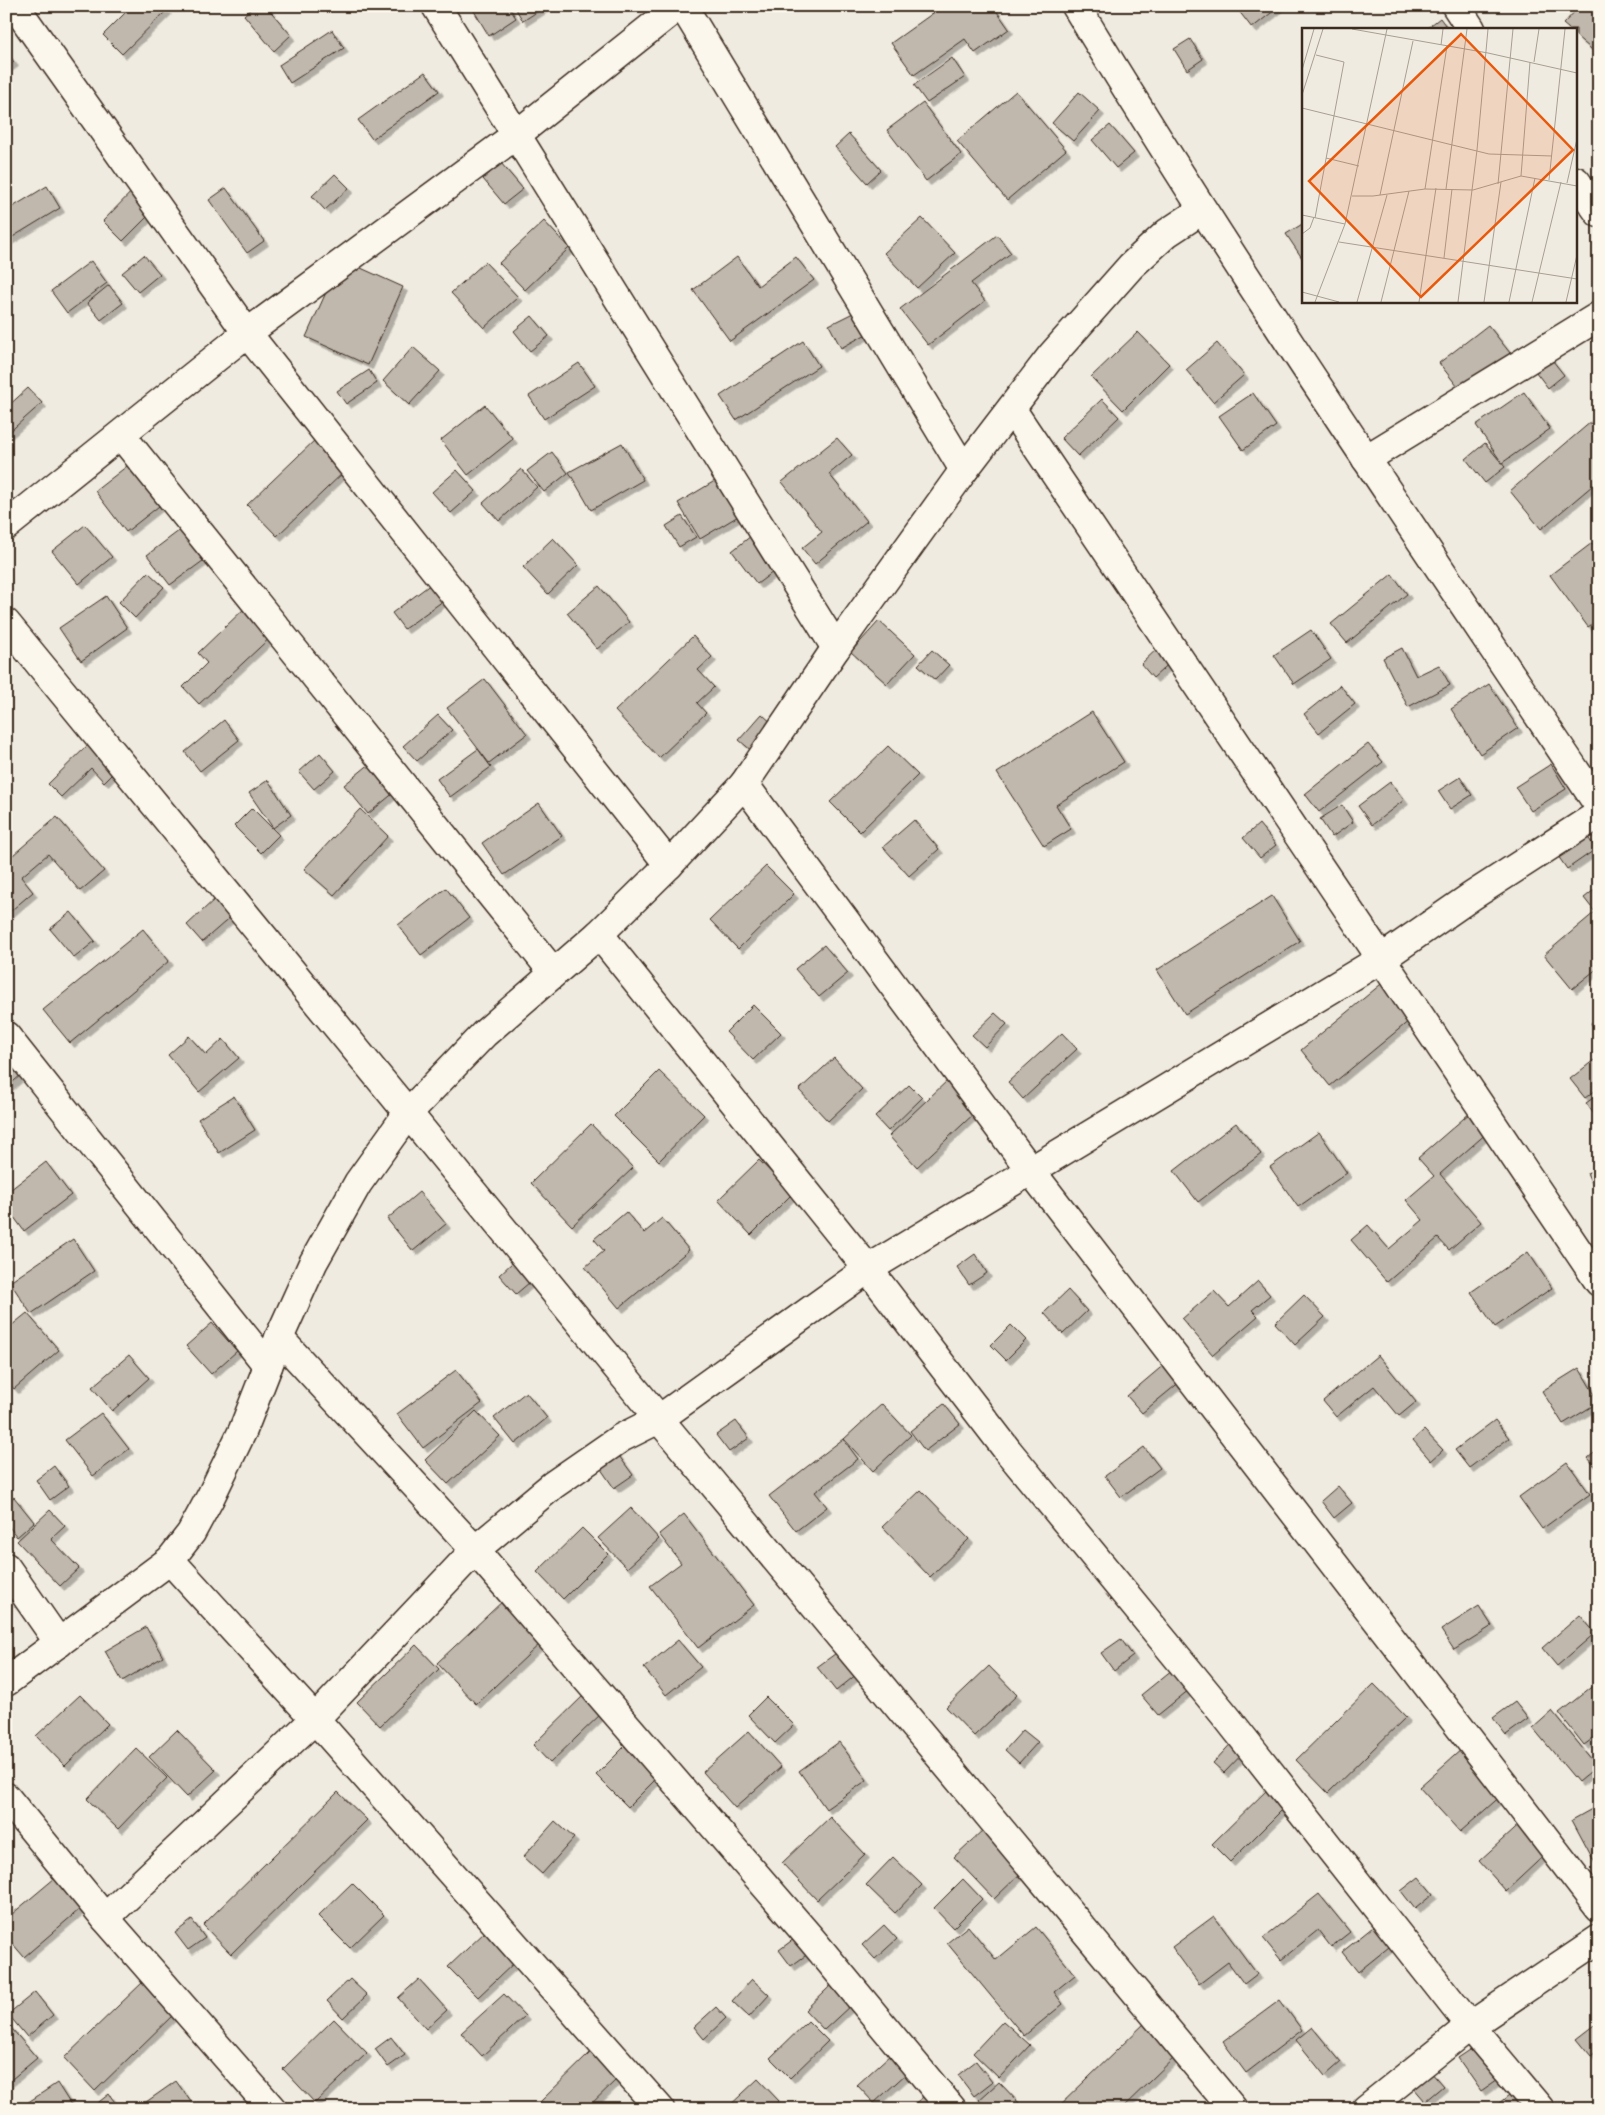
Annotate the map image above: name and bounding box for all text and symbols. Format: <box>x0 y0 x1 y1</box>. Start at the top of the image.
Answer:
inset map <box>1302 28 1578 302</box>

